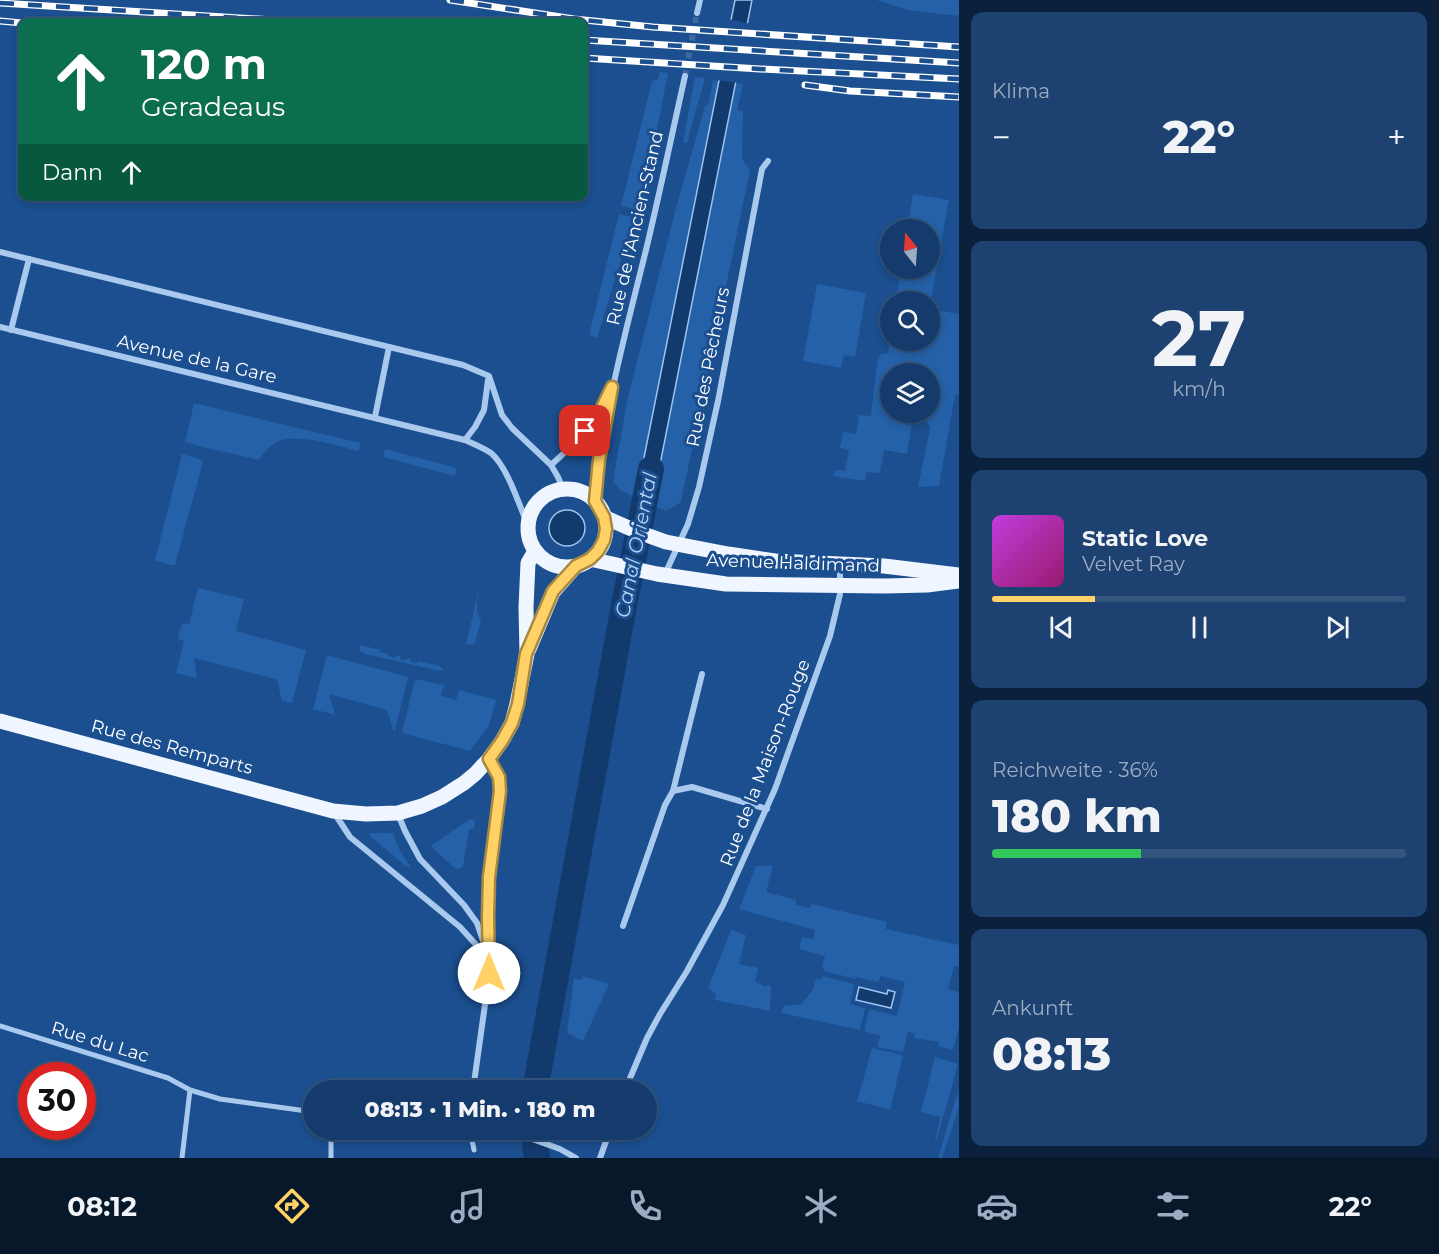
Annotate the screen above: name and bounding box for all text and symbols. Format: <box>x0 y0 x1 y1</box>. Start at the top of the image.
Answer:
text: 120 m <box>141 38 267 90</box>
icon: ahead <box>42 42 120 120</box>
text: Klima <box>992 79 1050 103</box>
text: Geradeaus <box>141 90 285 123</box>
text: 22° <box>1163 109 1235 164</box>
text: − <box>992 117 1011 157</box>
text: + <box>1387 117 1406 157</box>
street label: Rue de l'Ancien-Stand <box>602 129 668 327</box>
icon: ahead <box>115 156 148 189</box>
text: Dann <box>42 159 103 186</box>
north arrow <box>880 219 940 279</box>
map controls <box>880 219 940 423</box>
street label: Rue des Pêcheurs <box>682 285 734 449</box>
text: 27 <box>1152 290 1246 386</box>
button: search <box>880 291 940 351</box>
street label: Avenue de la Gare <box>115 330 279 388</box>
button: layers <box>880 363 940 423</box>
text: km/h <box>1172 377 1226 401</box>
pin <box>559 405 610 456</box>
icon: arrive <box>568 414 601 447</box>
water label: Canal Oriental <box>610 470 662 620</box>
text: Static Love <box>1082 525 1208 552</box>
street label: Avenue Haldimand <box>706 549 880 577</box>
text: Velvet Ray <box>1082 552 1185 576</box>
icon: previous <box>1045 611 1078 644</box>
icon: pause <box>1183 611 1216 644</box>
icon: next <box>1321 611 1354 644</box>
street label: Rue de la Maison-Rouge <box>715 656 815 870</box>
street label: Rue des Remparts <box>89 715 256 779</box>
text: Reichweite · 36% <box>992 758 1158 782</box>
text: 180 km <box>992 788 1162 843</box>
position arrow <box>457 941 521 1005</box>
text: Ankunft <box>992 996 1073 1020</box>
street label: Rue du Lac <box>48 1017 152 1067</box>
text: 08:13 <box>992 1026 1111 1081</box>
speed limit sign: 30 <box>18 1062 96 1140</box>
text: 08:13 · 1 Min. · 180 m <box>365 1096 595 1123</box>
icon: directions <box>271 1185 313 1227</box>
icon: music <box>447 1185 489 1227</box>
icon: phone <box>624 1185 666 1227</box>
icon: climate <box>800 1185 842 1227</box>
icon: car <box>976 1185 1018 1227</box>
icon: filters <box>1152 1185 1194 1227</box>
text: 08:12 <box>67 1190 137 1223</box>
text: 22° <box>1329 1190 1372 1223</box>

